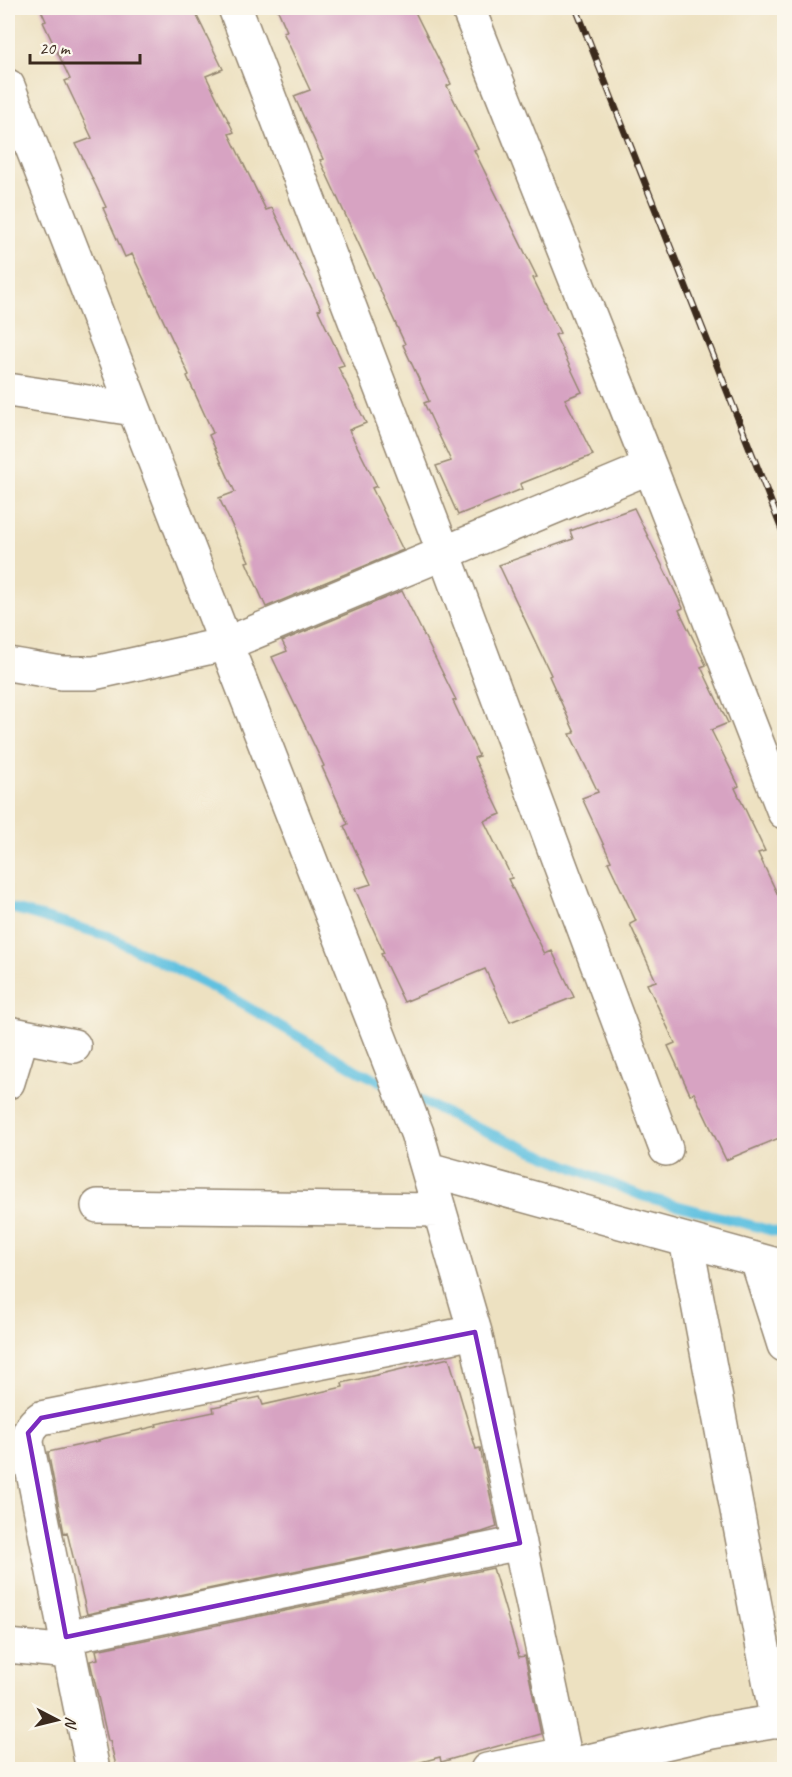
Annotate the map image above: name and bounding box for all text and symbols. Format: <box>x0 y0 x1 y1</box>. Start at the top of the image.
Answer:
scale bar <box>30 27 140 65</box>
text: 20 m <box>39 37 72 59</box>
north arrow <box>27 1690 87 1750</box>
text: N <box>60 1716 81 1731</box>

